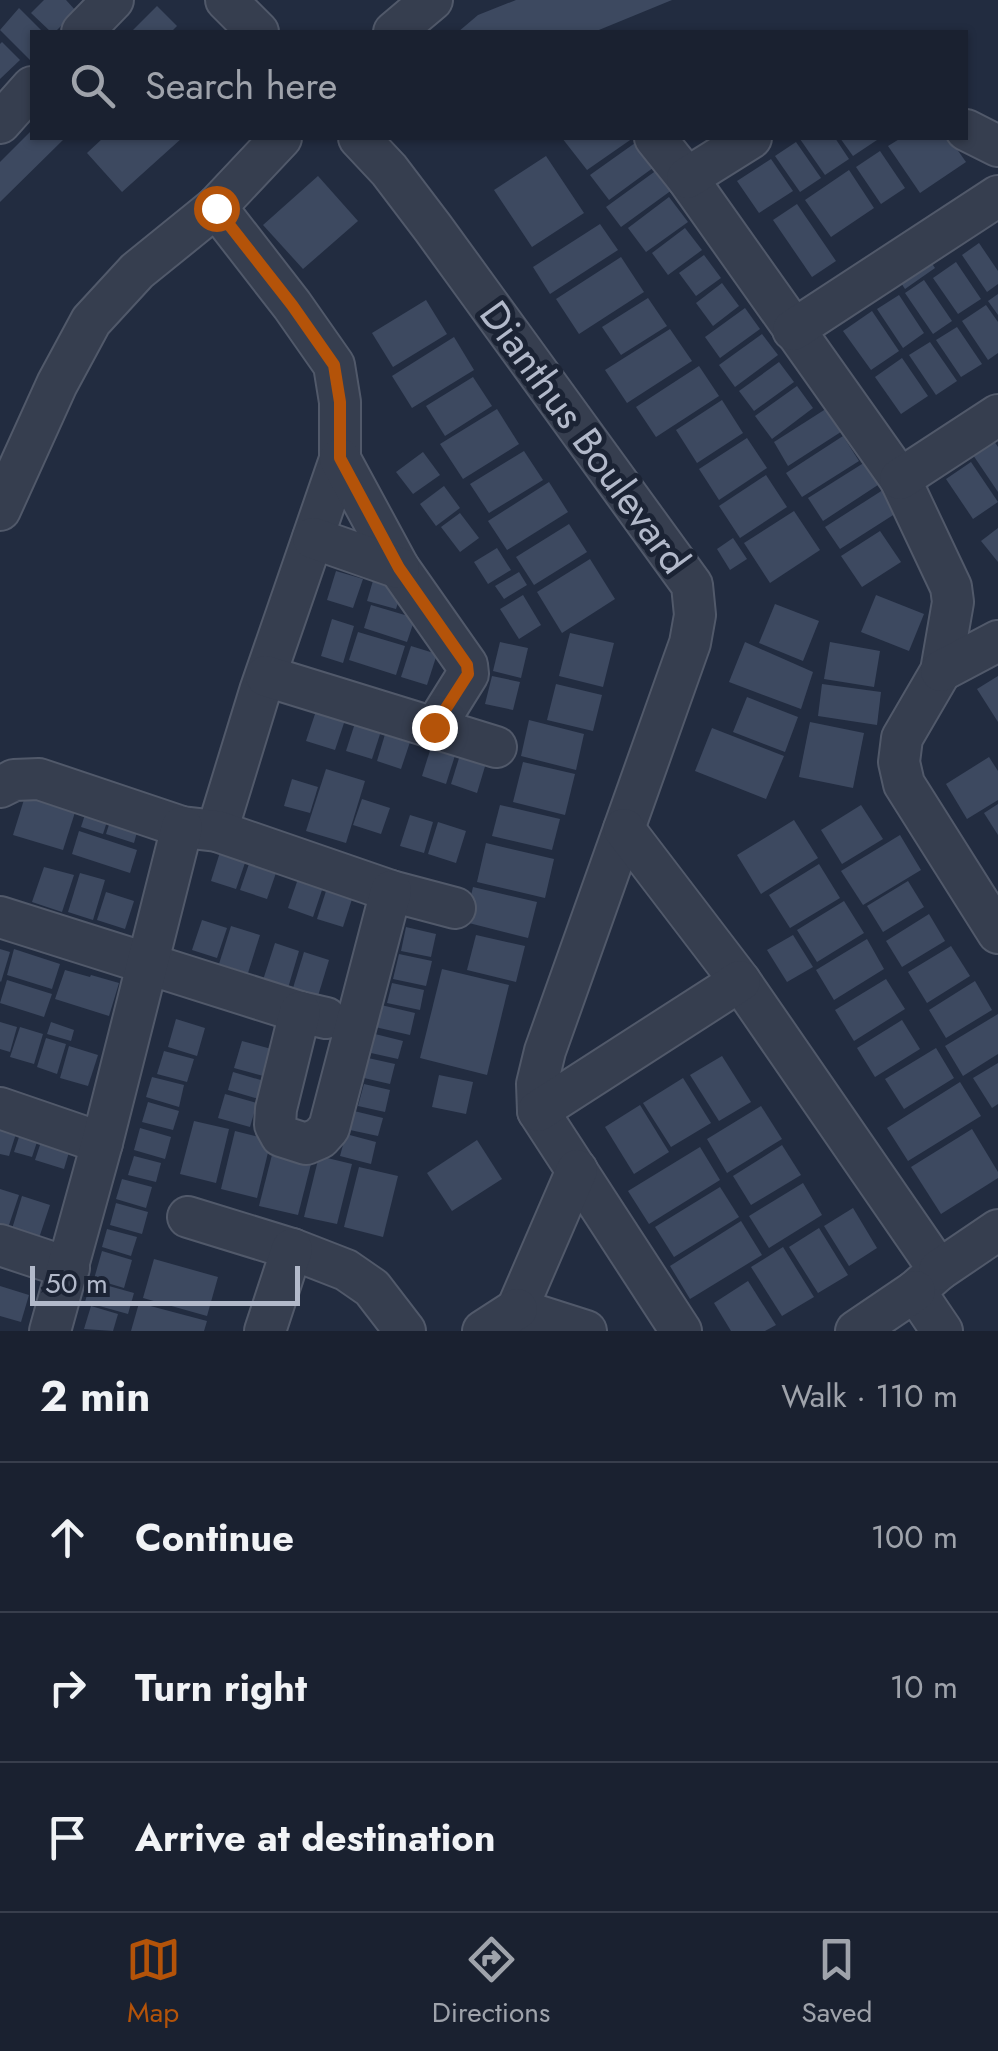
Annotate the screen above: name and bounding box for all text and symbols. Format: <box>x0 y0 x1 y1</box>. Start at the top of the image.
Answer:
search box <box>30 30 968 140</box>
icon: search <box>65 58 120 113</box>
text: Search here <box>145 58 337 113</box>
route start <box>194 186 240 232</box>
street label: Dianthus Boulevard <box>466 288 704 586</box>
route end <box>412 705 458 751</box>
scale bar <box>30 1261 300 1306</box>
text: 50 m <box>45 1263 108 1304</box>
text: 2 min <box>40 1366 150 1427</box>
text: Walk · 110 m <box>781 1373 958 1419</box>
icon: ahead <box>40 1510 95 1565</box>
text: Continue <box>135 1510 294 1565</box>
text: 100 m <box>871 1514 958 1560</box>
icon: right <box>40 1660 95 1715</box>
text: Turn right <box>135 1660 307 1715</box>
text: 10 m <box>890 1664 958 1710</box>
icon: arrive <box>40 1810 95 1865</box>
text: Arrive at destination <box>135 1810 496 1865</box>
tab: Map <box>126 1932 181 2033</box>
tab: Directions <box>432 1932 550 2033</box>
tab: Saved <box>801 1932 872 2033</box>

